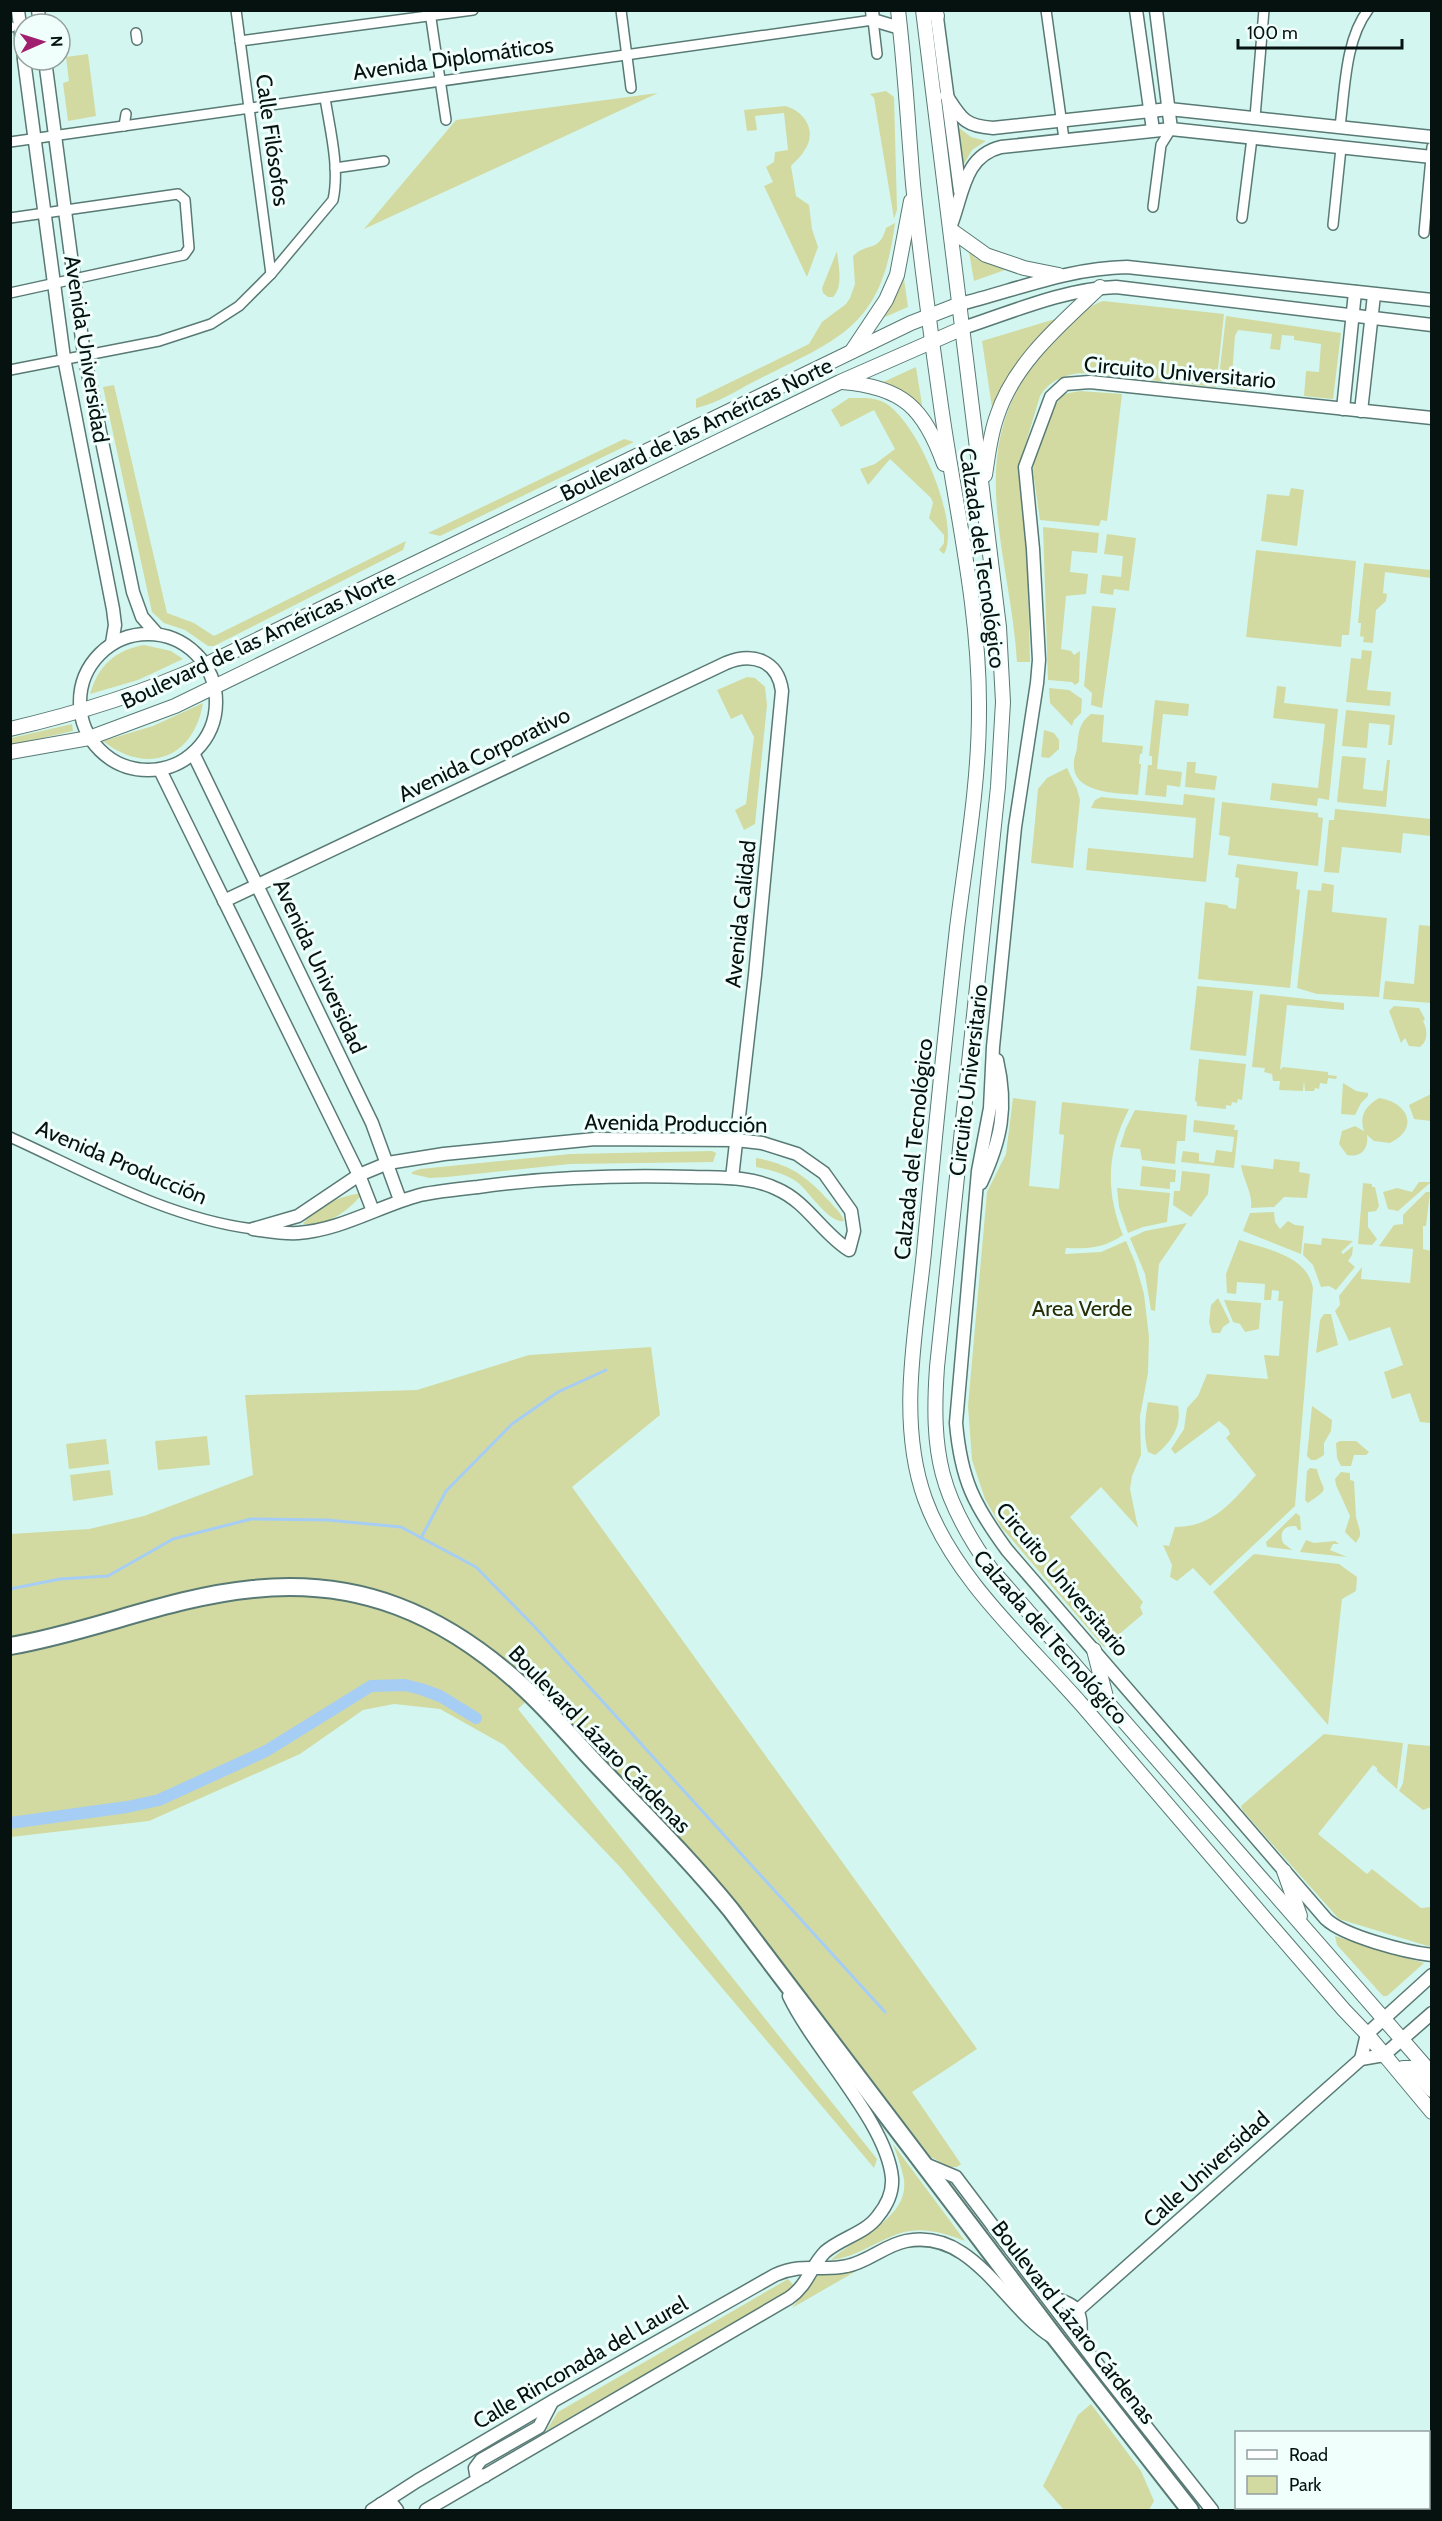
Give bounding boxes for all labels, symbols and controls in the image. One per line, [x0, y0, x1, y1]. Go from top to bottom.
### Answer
north arrow [12, 12, 72, 72]
scale bar [1238, 12, 1402, 50]
text: 100 m [1247, 22, 1298, 44]
street label: Avenida Diplomáticos [351, 31, 555, 86]
text: N [47, 35, 66, 47]
street label: Calle Filósofos [250, 72, 295, 208]
street label: Avenida Universidad [58, 253, 115, 445]
street label: Circuito Universitario [1083, 351, 1277, 394]
street label: Boulevard de las Américas Norte [556, 352, 837, 507]
street label: Calzada del Tecnológico [954, 446, 1011, 670]
street label: Boulevard de las Américas Norte [117, 564, 400, 715]
street label: Avenida Corporativo [394, 701, 575, 808]
street label: Avenida Calidad [719, 839, 762, 989]
street label: Avenida Universidad [267, 875, 372, 1058]
street label: Circuito Universitario [943, 983, 994, 1177]
street label: Calzada del Tecnológico [888, 1037, 939, 1261]
street label: Avenida Producción [584, 1108, 768, 1139]
street label: Avenida Producción [32, 1114, 211, 1211]
park label: Area Verde [1032, 1295, 1132, 1322]
street label: Circuito Universitario [990, 1497, 1135, 1662]
street label: Calzada del Tecnológico [967, 1545, 1134, 1730]
street label: Boulevard Lázaro Cárdenas [503, 1640, 696, 1839]
street label: Calle Universidad [1138, 2106, 1275, 2233]
street label: Boulevard Lázaro Cárdenas [986, 2215, 1161, 2429]
street label: Calle Rinconada del Laurel [468, 2290, 693, 2435]
legend [1235, 2431, 1430, 2509]
text: Road [1289, 2444, 1328, 2466]
text: Park [1289, 2474, 1322, 2496]

